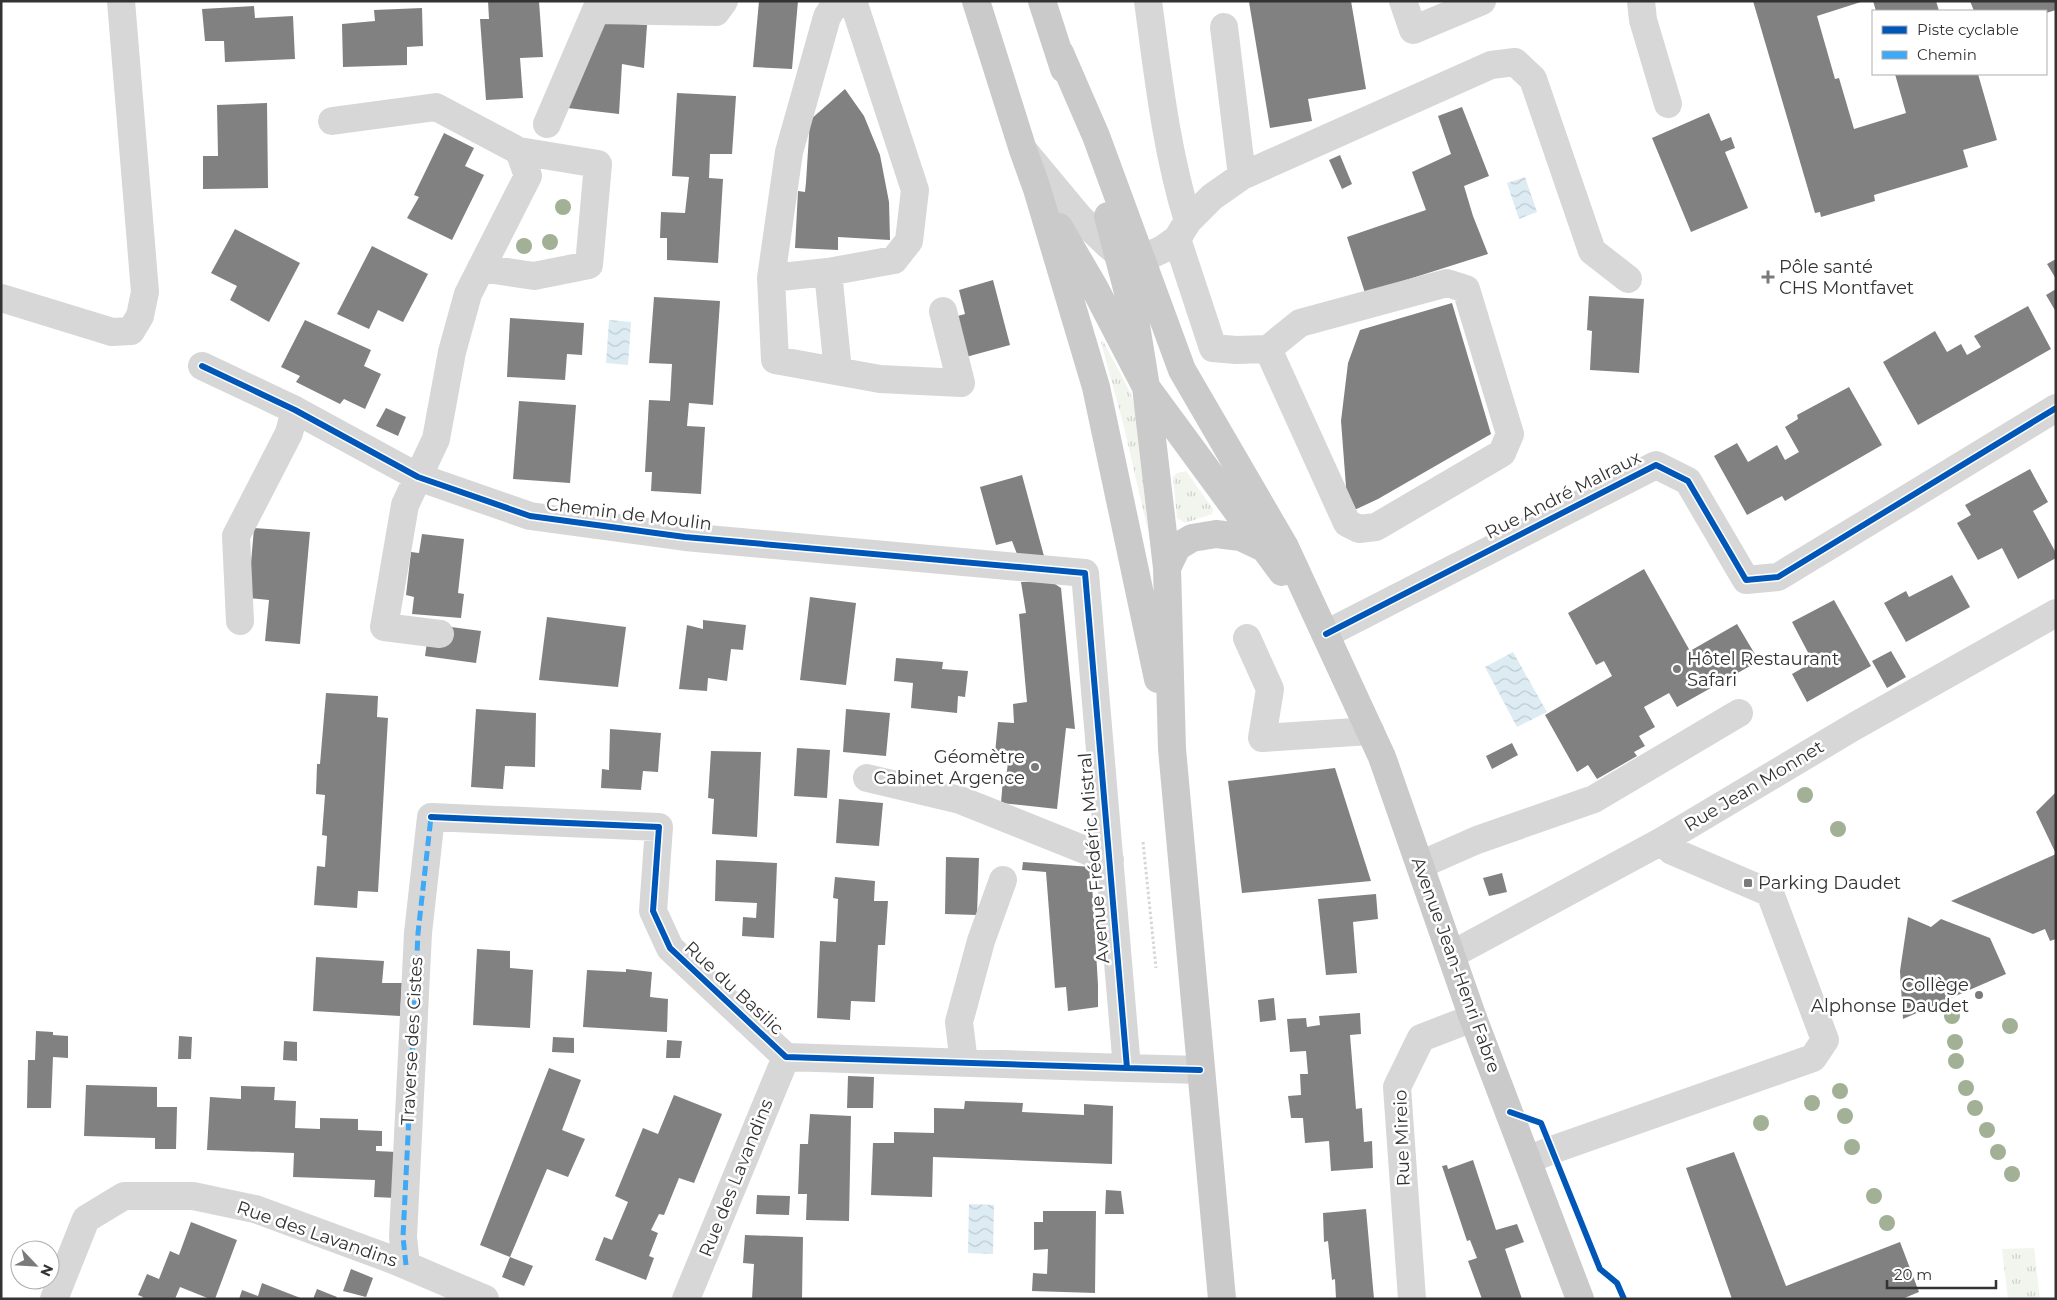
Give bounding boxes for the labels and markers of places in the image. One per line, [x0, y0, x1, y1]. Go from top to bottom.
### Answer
place label: Pôle santé CHS Montfavet [1779, 256, 1914, 299]
marker: Pôle santé CHS Montfavet [1761, 270, 1775, 284]
place label: Hôtel Restaurant Safari [1687, 648, 1839, 691]
marker: Hôtel Restaurant Safari [1671, 663, 1683, 675]
place label: Géomètre Cabinet Argence [874, 746, 1025, 789]
marker: Géomètre Cabinet Argence [1029, 761, 1041, 773]
place label: Parking Daudet [1758, 872, 1901, 894]
marker: Parking Daudet [1742, 877, 1754, 889]
place label: Collège Alphonse Daudet [1811, 974, 1969, 1017]
marker: Collège Alphonse Daudet [1973, 989, 1985, 1001]

